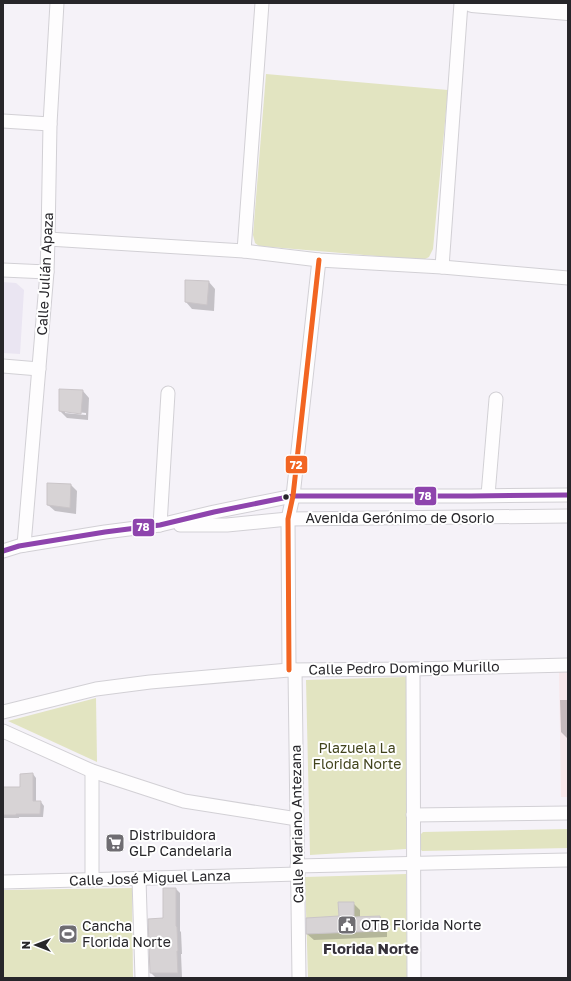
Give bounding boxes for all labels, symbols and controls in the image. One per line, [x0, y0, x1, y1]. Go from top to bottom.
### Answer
street label: Calle Julián Apaza [33, 212, 56, 336]
line badge: 72 [285, 455, 308, 474]
text: 72 [290, 458, 303, 471]
line badge: 78 [414, 486, 437, 506]
text: 78 [418, 489, 432, 502]
unlabelled marker [281, 492, 291, 502]
street label: Avenida Gerónimo de Osorio [306, 509, 495, 526]
line badge: 78 [132, 518, 155, 537]
text: 78 [136, 520, 150, 533]
street label: Calle Pedro Domingo Murillo [308, 657, 500, 678]
park label: Plazuela La Florida Norte [313, 739, 401, 772]
street label: Calle Mariano Antezana [287, 745, 306, 903]
place label: Distribuidora GLP Candelaria [129, 826, 232, 859]
supermarket icon: Distribuidora GLP Candelaria [104, 832, 126, 854]
street label: Calle José Miguel Lanza [69, 866, 231, 889]
public building icon: OTB Florida Norte [336, 914, 358, 936]
place label: OTB Florida Norte [361, 916, 481, 933]
place label: Cancha Florida Norte [82, 917, 171, 950]
sports icon: Cancha Florida Norte [57, 923, 79, 945]
north arrow [16, 925, 56, 965]
district label: Florida Norte [323, 939, 419, 957]
text: N [19, 941, 32, 949]

